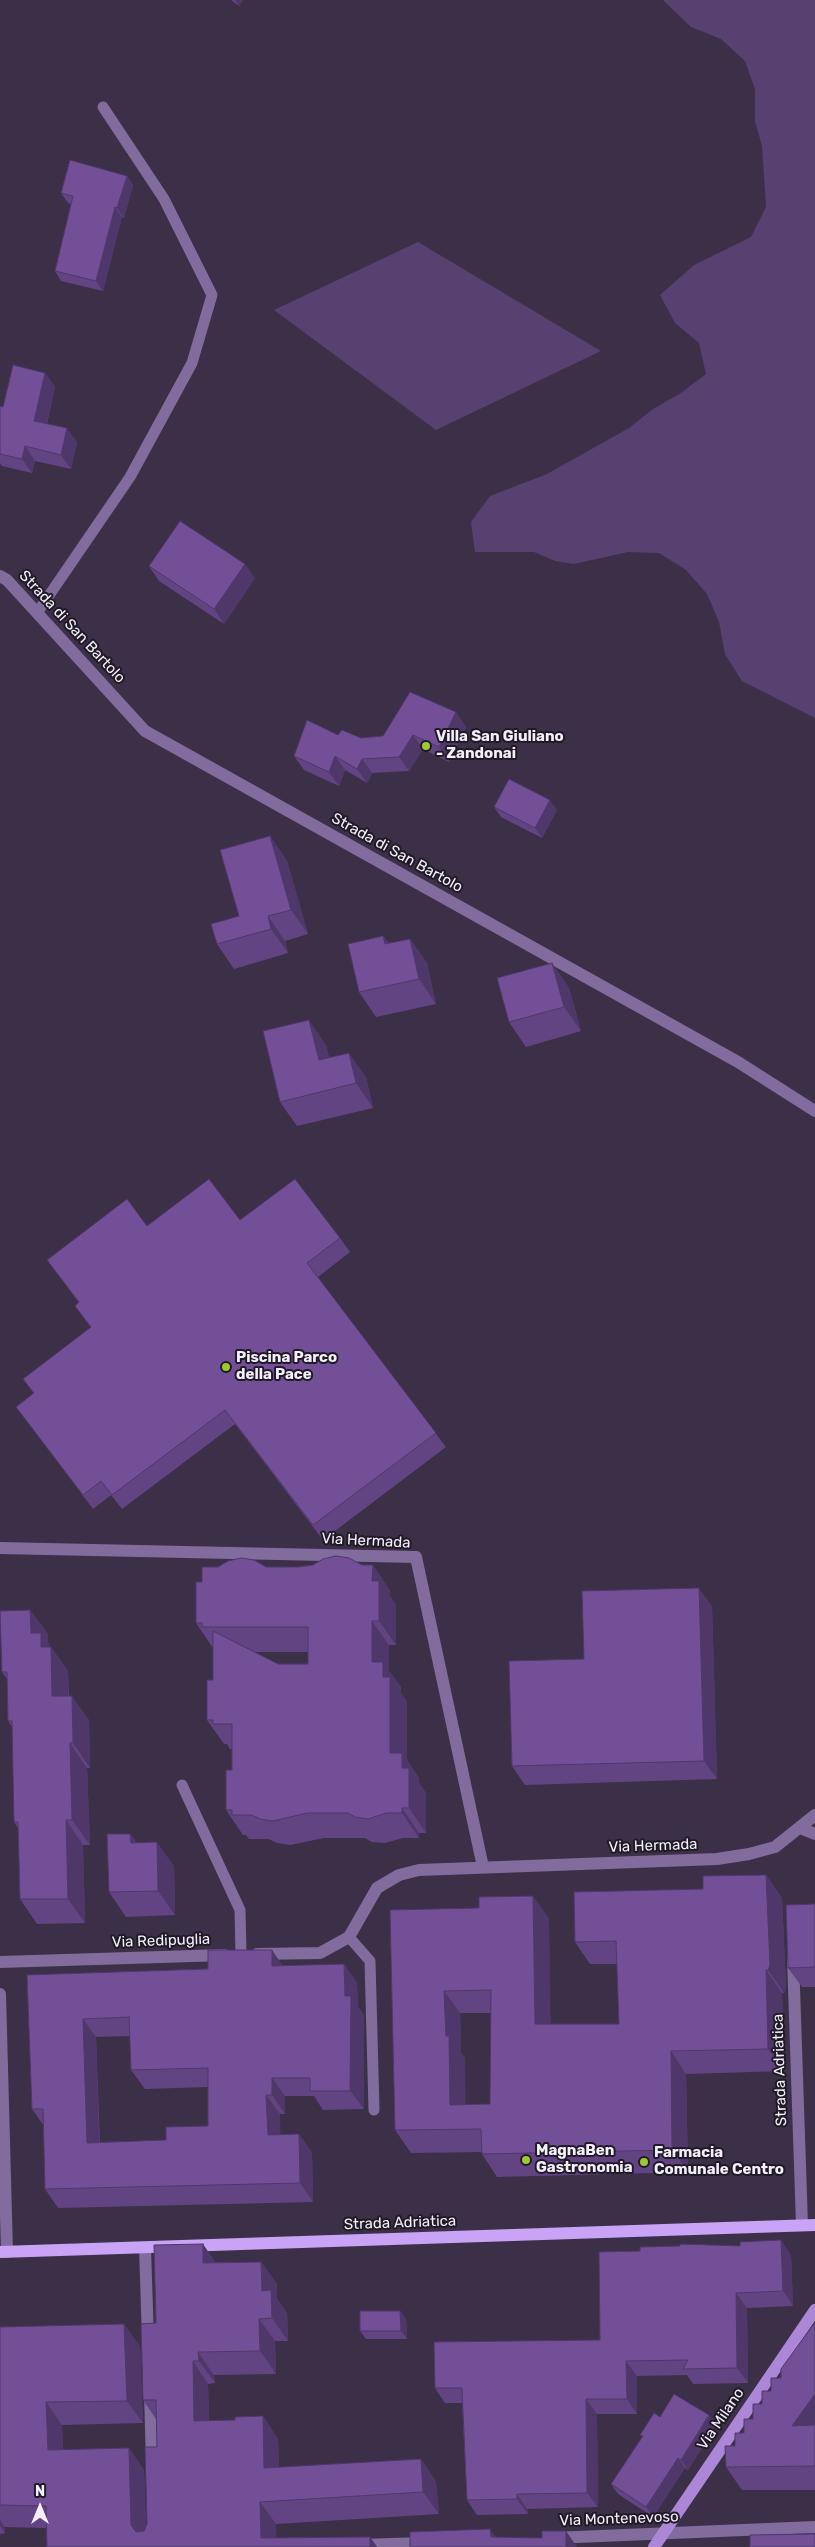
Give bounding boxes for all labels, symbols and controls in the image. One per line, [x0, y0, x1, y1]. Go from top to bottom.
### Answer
street label: Strada di San Bartolo [15, 567, 129, 687]
place label: Villa San Giuliano - Zandonai [436, 728, 564, 763]
marker: Villa San Giuliano - Zandonai [420, 740, 432, 752]
street label: Strada di San Bartolo [328, 809, 466, 897]
place label: Piscina Parco della Pace [236, 1349, 337, 1384]
marker: Piscina Parco della Pace [220, 1361, 232, 1373]
street label: Via Hermada [321, 1530, 411, 1552]
street label: Via Hermada [608, 1835, 698, 1857]
street label: Via Redipuglia [111, 1930, 211, 1952]
street label: Strada Adriatica [769, 2014, 791, 2126]
place label: MagnaBen Gastronomia [536, 2142, 633, 2177]
place label: Farmacia Comunale Centro [654, 2144, 784, 2179]
marker: MagnaBen Gastronomia [520, 2154, 532, 2166]
marker: Farmacia Comunale Centro [638, 2156, 650, 2168]
street label: Strada Adriatica [344, 2212, 456, 2234]
street label: Via Milano [694, 2385, 748, 2453]
north arrow [15, 2482, 65, 2532]
text: N [35, 2483, 45, 2500]
street label: Via Montenevoso [559, 2508, 679, 2530]

